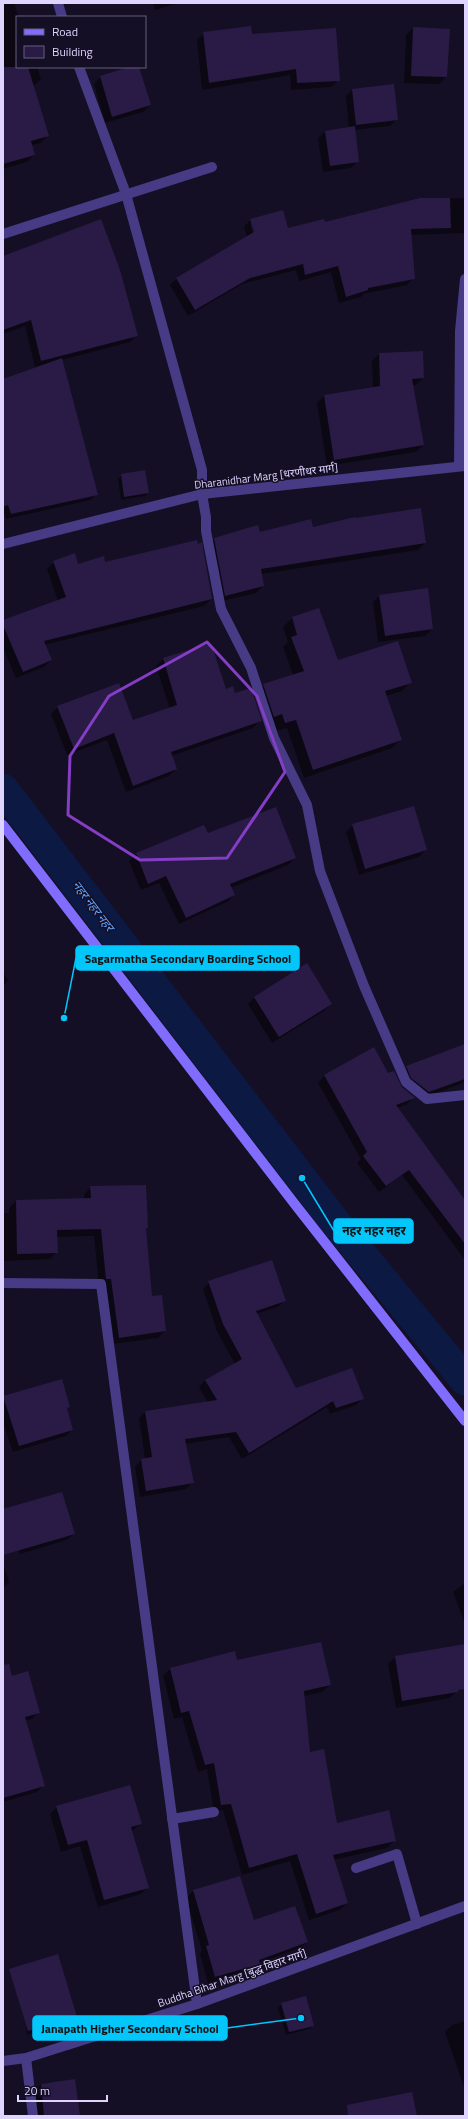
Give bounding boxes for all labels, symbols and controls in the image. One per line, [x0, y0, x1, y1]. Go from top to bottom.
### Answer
legend [16, 16, 146, 68]
text: Road [52, 22, 78, 41]
text: Building [52, 42, 93, 61]
street label: Dharanidhar Marg [धरणीधर मार्ग] [193, 459, 339, 493]
water label: नहर नहर नहर [68, 876, 120, 937]
callout: Sagarmatha Secondary Boarding School [76, 946, 299, 970]
text: Sagarmatha Secondary Boarding School [85, 949, 291, 968]
callout: नहर नहर नहर [334, 1219, 413, 1243]
text: नहर नहर नहर [342, 1221, 407, 1240]
street label: Buddha Bihar Marg [बुद्ध विहार मार्ग] [155, 1945, 309, 2011]
callout: Janapath Higher Secondary School [33, 2016, 227, 2040]
text: Janapath Higher Secondary School [41, 2019, 219, 2038]
scale bar [18, 2077, 107, 2103]
text: 20 m [24, 2081, 50, 2100]

